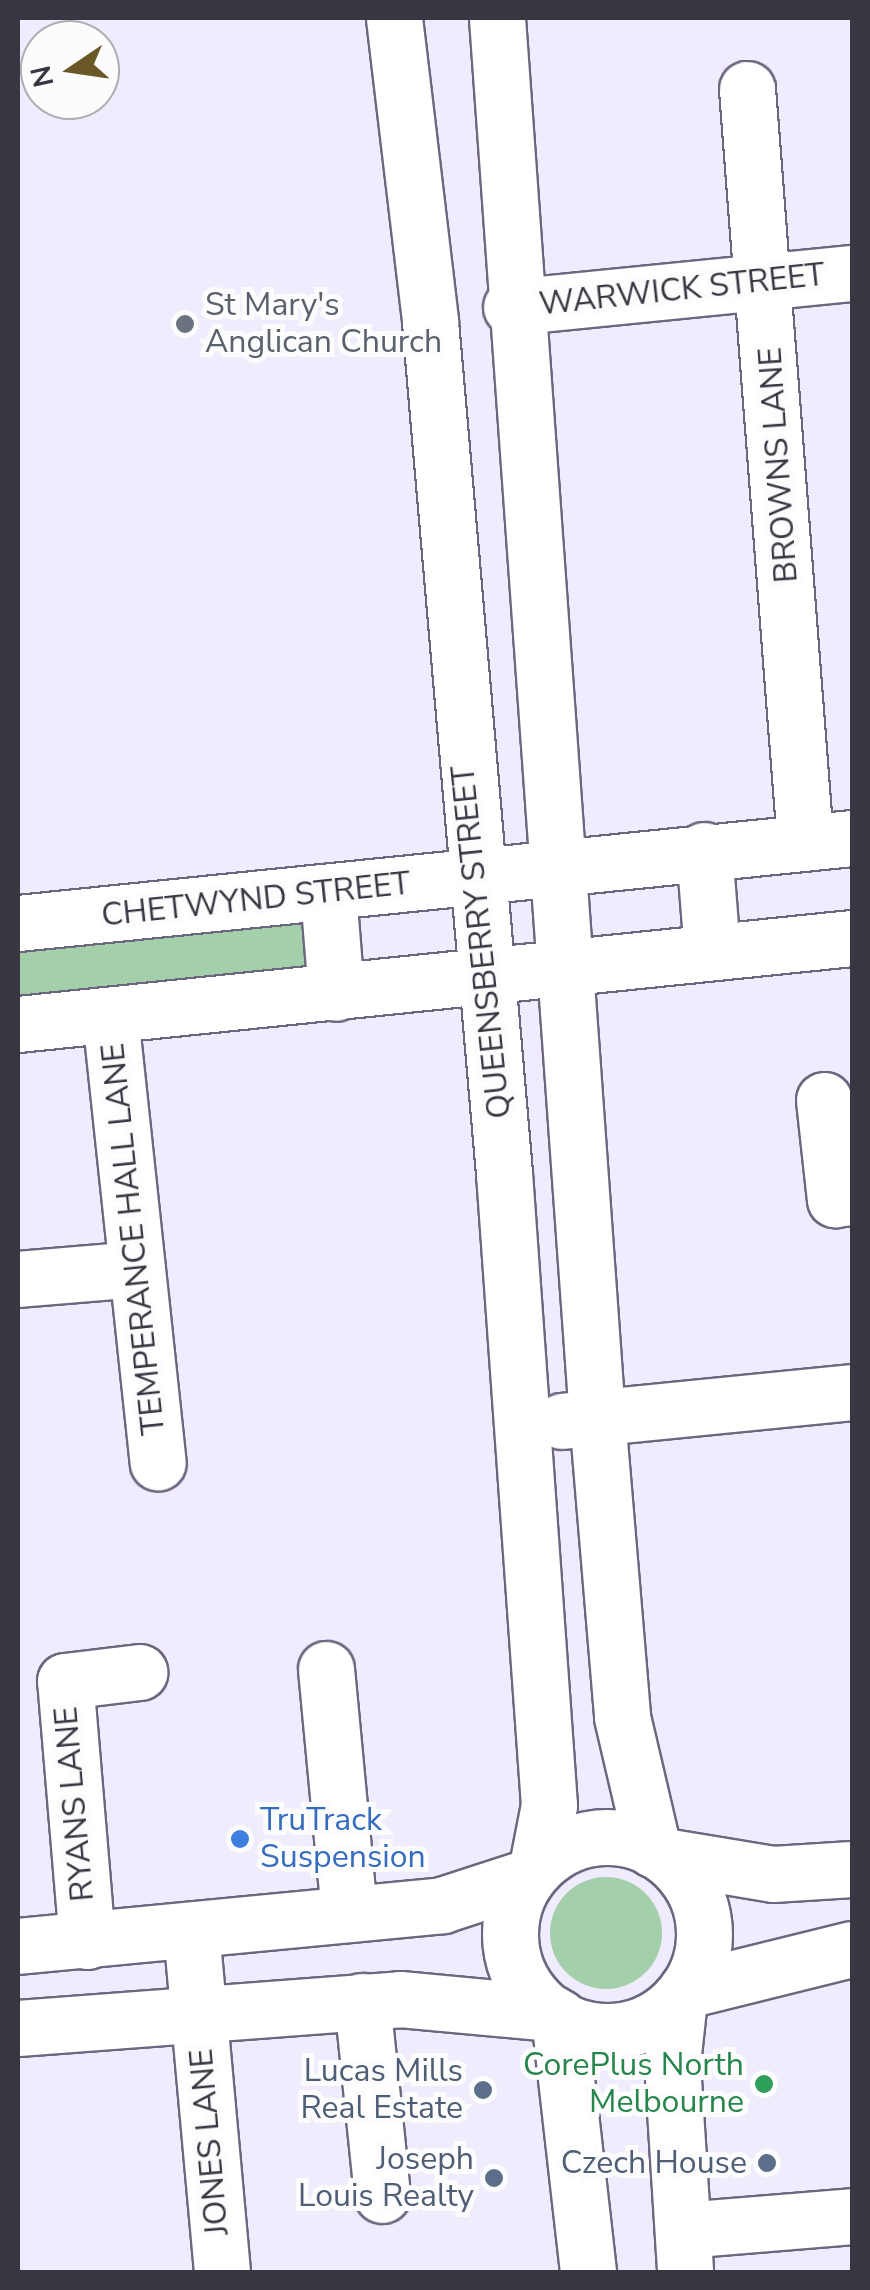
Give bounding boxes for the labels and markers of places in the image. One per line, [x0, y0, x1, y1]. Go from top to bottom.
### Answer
place label: St Mary's Anglican Church [205, 287, 442, 362]
marker: St Mary's Anglican Church [174, 313, 196, 335]
place label: TruTrack Suspension [260, 1802, 426, 1877]
marker: TruTrack Suspension [229, 1828, 251, 1850]
place label: CorePlus North Melbourne [523, 2047, 744, 2122]
place label: Lucas Mills Real Estate [300, 2053, 463, 2128]
marker: CorePlus North Melbourne [753, 2073, 775, 2095]
marker: Lucas Mills Real Estate [472, 2079, 494, 2101]
place label: Joseph Louis Realty [298, 2141, 474, 2216]
place label: Czech House [561, 2144, 747, 2182]
marker: Czech House [756, 2152, 778, 2174]
marker: Joseph Louis Realty [483, 2167, 505, 2189]

